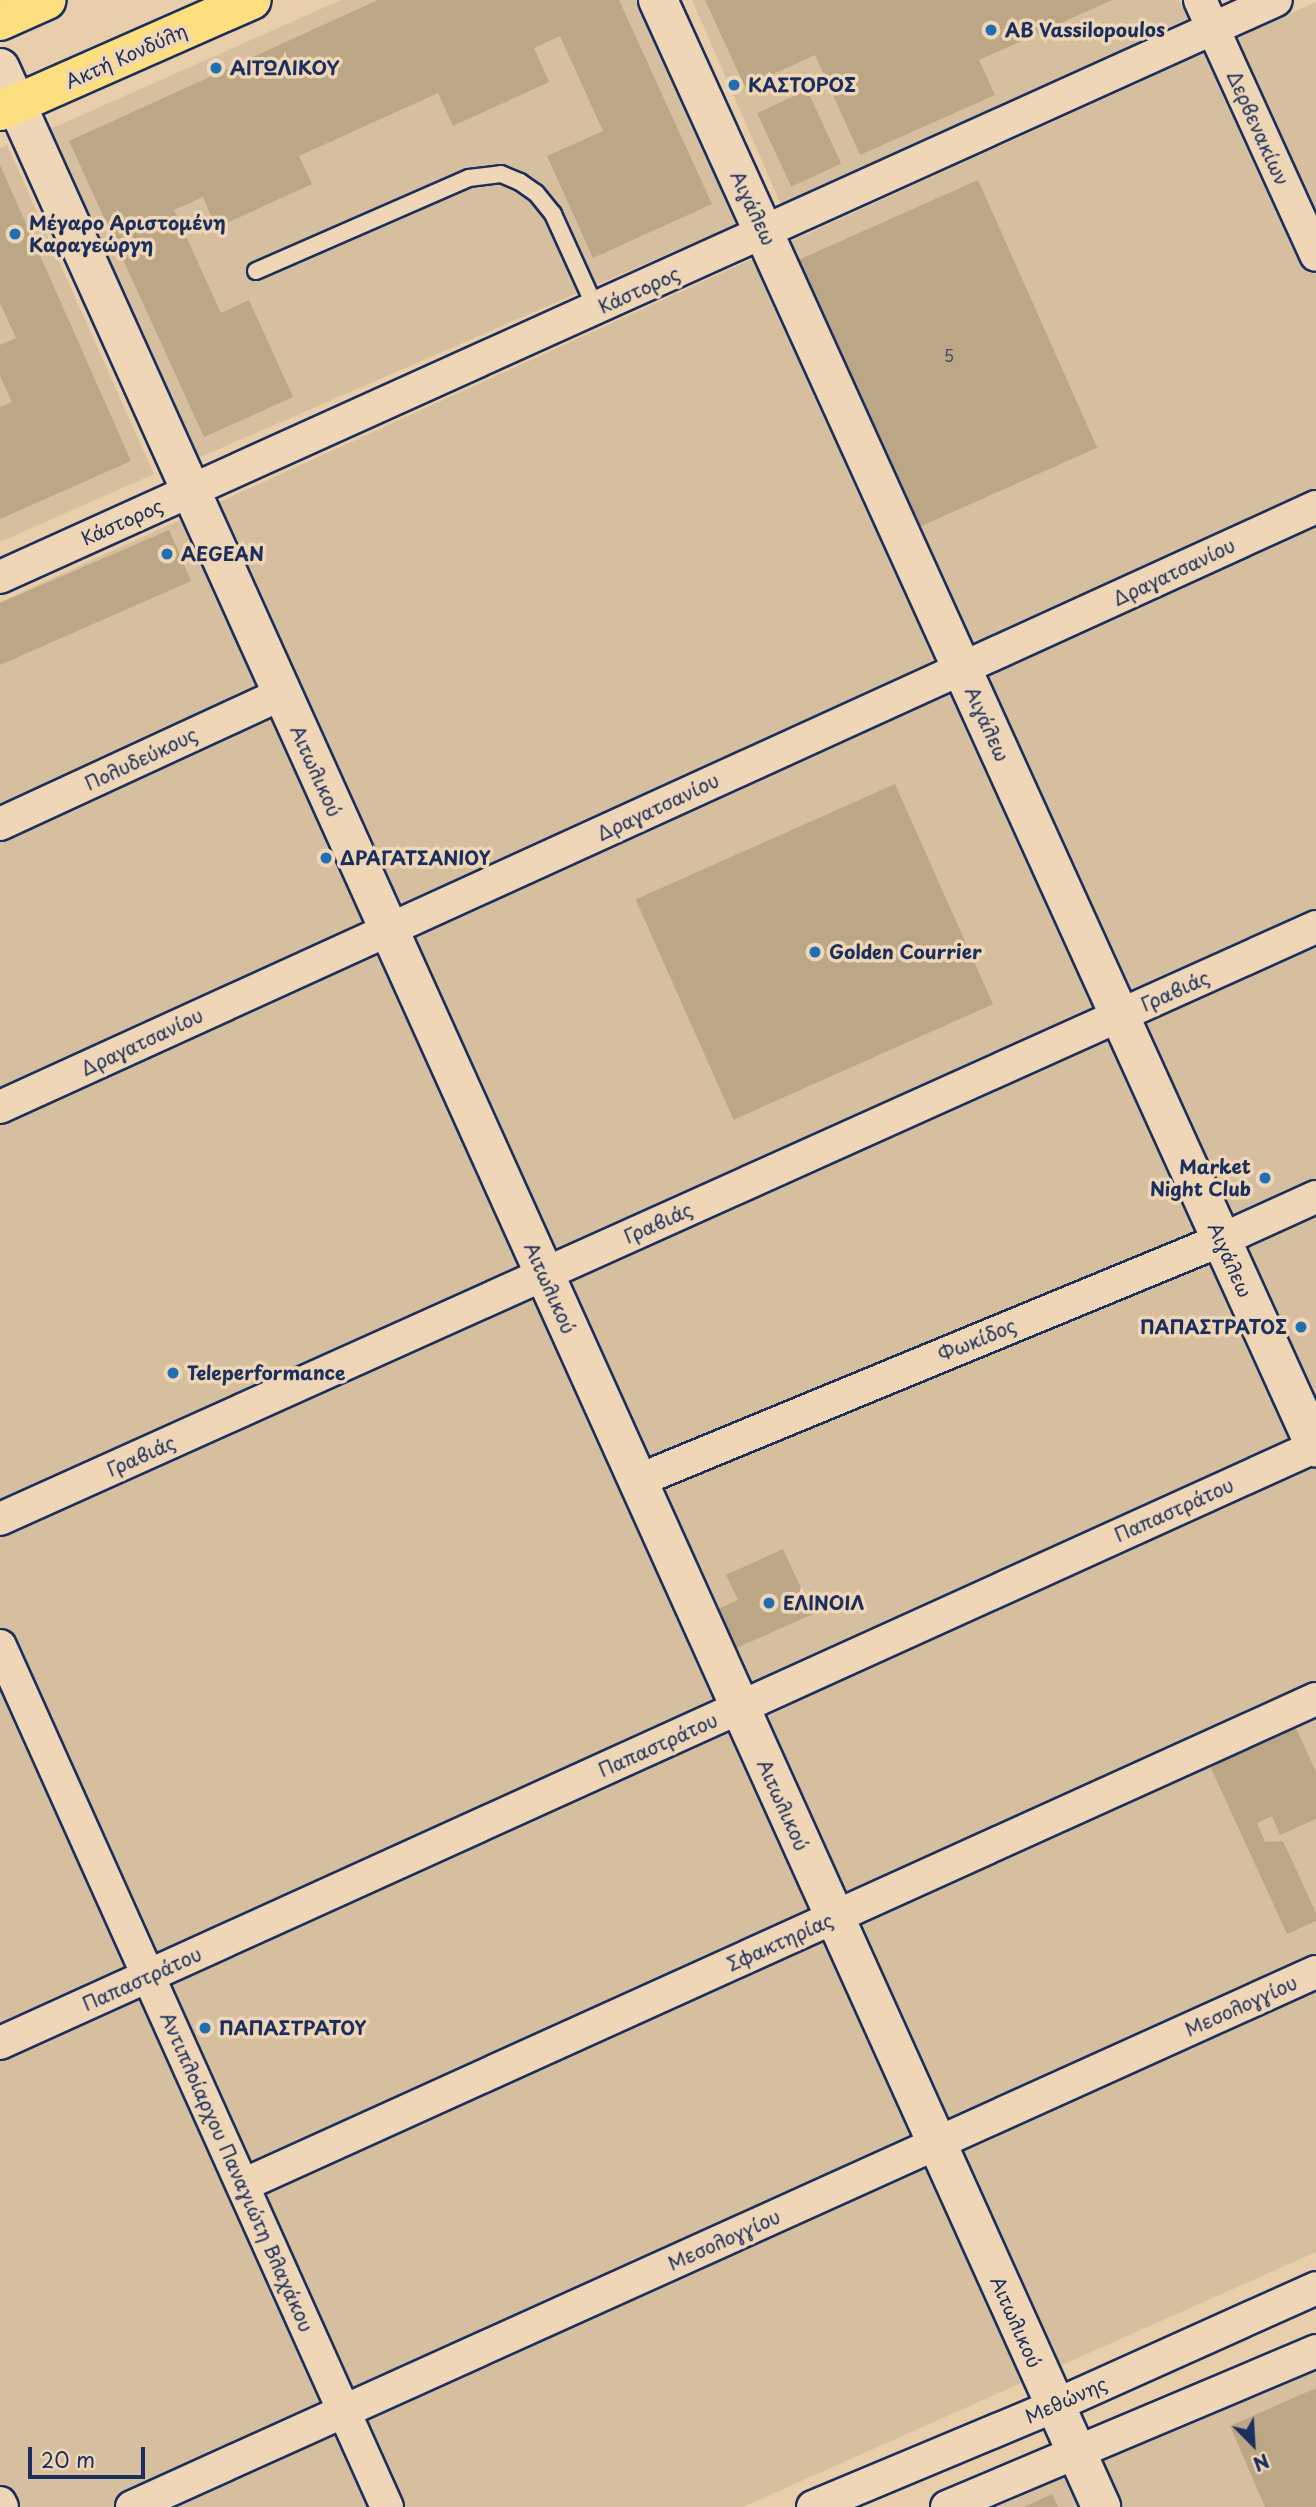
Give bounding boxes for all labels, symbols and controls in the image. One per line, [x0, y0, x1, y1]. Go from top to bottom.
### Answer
street label: Ακτή Κονδύλη [61, 19, 191, 93]
place label: AB Vassilopoulos [1005, 19, 1166, 41]
marker: AB Vassilopoulos [983, 22, 999, 38]
place label: ΑΙΤΩΛΙΚΟΥ [230, 57, 339, 79]
marker: ΑΙΤΩΛΙΚΟΥ [208, 60, 224, 76]
street label: Δερβενακίων [1223, 67, 1293, 189]
place label: ΚΑΣΤΟΡΟΣ [748, 74, 856, 96]
marker: ΚΑΣΤΟΡΟΣ [726, 77, 742, 93]
street label: Αιγάλεω [726, 167, 780, 249]
place label: Μέγαρο Αριστομένη Καραγεώργη [29, 212, 226, 256]
marker: Μέγαρο Αριστομένη Καραγεώργη [7, 226, 23, 242]
street label: Κάστορος [595, 262, 683, 318]
house number: 5 [944, 345, 954, 365]
street label: Κάστορος [78, 494, 166, 550]
street label: Δραγατσανίου [1109, 534, 1239, 610]
place label: AEGEAN [181, 543, 264, 565]
marker: AEGEAN [159, 546, 175, 562]
street label: Αιγάλεω [960, 683, 1014, 765]
street label: Αιτωλικού [286, 722, 346, 820]
street label: Πολυδεύκους [81, 723, 201, 795]
street label: Δραγατσανίου [593, 769, 723, 845]
place label: ΔΡΑΓΑΤΣΑΝΙΟΥ [340, 847, 490, 869]
marker: ΔΡΑΓΑΤΣΑΝΙΟΥ [318, 850, 334, 866]
place label: Golden Courrier [829, 941, 983, 963]
marker: Golden Courrier [807, 944, 823, 960]
street label: Γραβιάς [1137, 966, 1213, 1016]
street label: Δραγατσανίου [77, 1004, 207, 1080]
place label: Market Night Club [1149, 1156, 1251, 1200]
marker: Market Night Club [1257, 1170, 1273, 1186]
street label: Γραβιάς [620, 1198, 696, 1248]
street label: Αιγάλεω [1203, 1219, 1257, 1301]
street label: Αιτωλικού [520, 1239, 580, 1337]
street label: Φωκίδος [935, 1314, 1019, 1366]
place label: ΠΑΠΑΣΤΡΑΤΟΣ [1140, 1316, 1287, 1338]
marker: ΠΑΠΑΣΤΡΑΤΟΣ [1293, 1319, 1309, 1335]
place label: Teleperformance [187, 1362, 345, 1384]
marker: Teleperformance [165, 1365, 181, 1381]
street label: Γραβιάς [103, 1431, 179, 1481]
street label: Παπαστράτου [1111, 1474, 1237, 1546]
place label: ΕΛΙΝΟΙΛ [783, 1592, 864, 1614]
marker: ΕΛΙΝΟΙΛ [761, 1595, 777, 1611]
street label: Παπαστράτου [595, 1709, 721, 1781]
street label: Αιτωλικού [753, 1756, 813, 1854]
street label: Σφακτηρίας [723, 1908, 837, 1976]
street label: Παπαστράτου [79, 1943, 205, 2015]
street label: Μεσολογγίου [1181, 1971, 1301, 2041]
street label: Αντιπλοίαρχου Παναγιώτη Βλαχάκου [156, 2008, 318, 2336]
place label: ΠΑΠΑΣΤΡΑΤΟΥ [219, 2017, 366, 2039]
marker: ΠΑΠΑΣΤΡΑΤΟΥ [197, 2020, 213, 2036]
street label: Μεσολογγίου [664, 2205, 784, 2275]
street label: Αιτωλικού [986, 2273, 1046, 2371]
street label: Μεθώνης [1021, 2372, 1111, 2428]
north arrow [1218, 2409, 1288, 2479]
scale bar [32, 2434, 149, 2478]
text: 20 m [41, 2443, 95, 2475]
text: N [1249, 2447, 1274, 2479]

